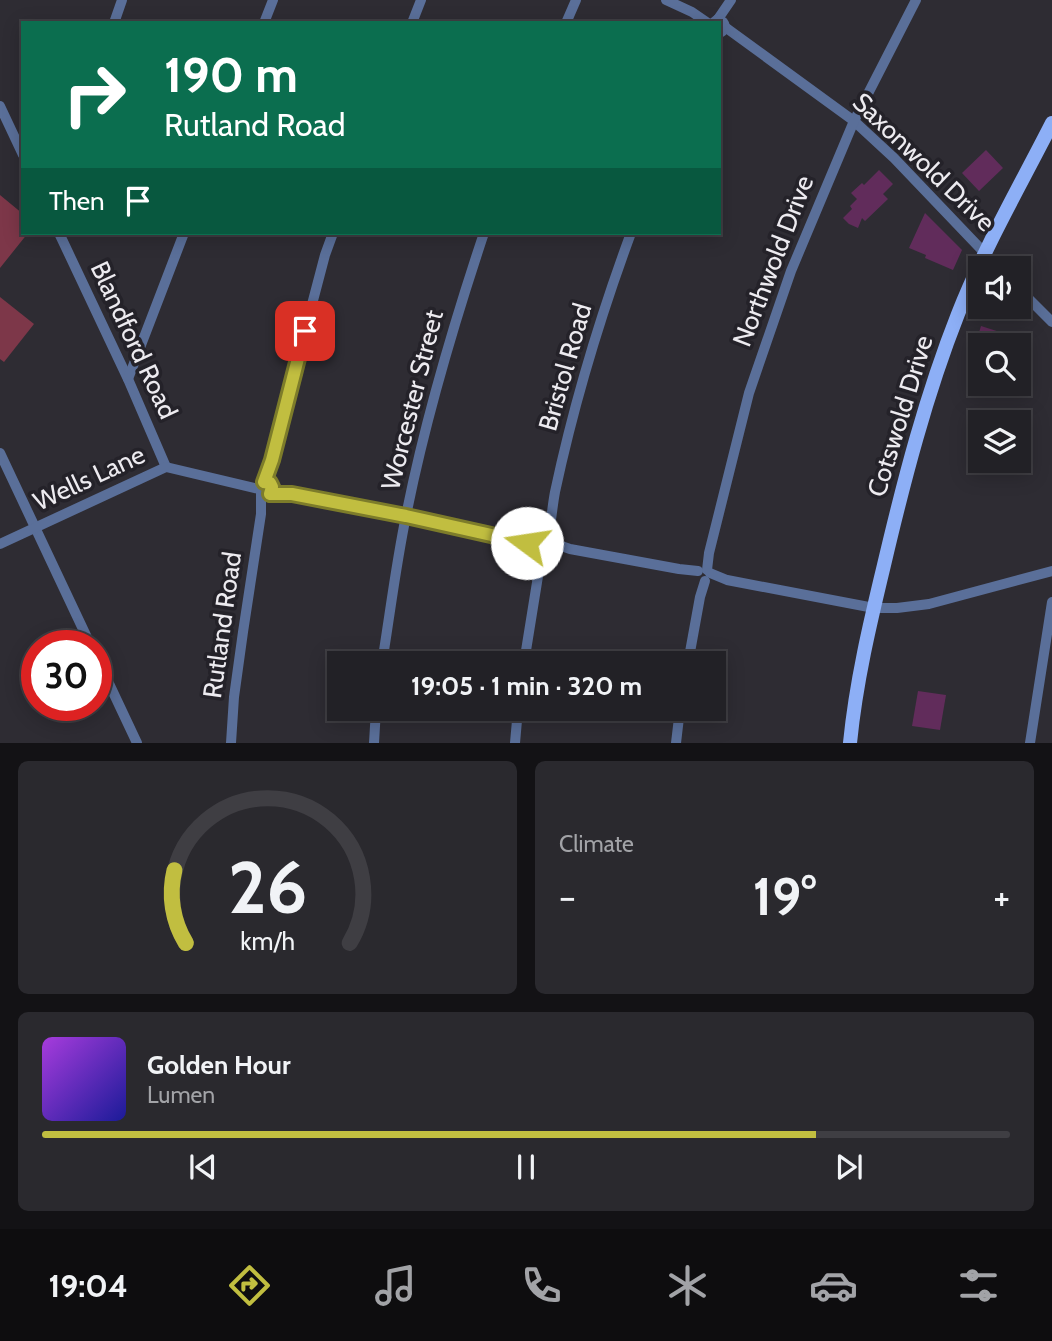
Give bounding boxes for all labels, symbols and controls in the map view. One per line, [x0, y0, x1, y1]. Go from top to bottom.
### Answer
text: 190 m [164, 45, 298, 104]
icon: right [49, 49, 140, 140]
street label: Saxonwold Drive [846, 86, 1002, 238]
text: Rutland Road [164, 105, 346, 144]
street label: Northwold Drive [726, 171, 820, 351]
icon: arrive [119, 182, 157, 220]
text: Then [49, 185, 105, 217]
street label: Blandford Road [84, 256, 184, 424]
map controls [968, 256, 1031, 473]
button: sound [968, 256, 1031, 319]
street label: Bristol Road [532, 300, 598, 434]
pin [275, 301, 335, 361]
street label: Worcester Street [374, 306, 450, 493]
icon: arrive [286, 312, 324, 350]
street label: Cotswold Drive [860, 332, 940, 500]
button: search [968, 333, 1031, 396]
button: layers [968, 410, 1031, 473]
street label: Wells Lane [28, 438, 150, 518]
position arrow [490, 506, 564, 580]
street label: Rutland Road [196, 550, 248, 700]
speed limit sign: 30 [21, 630, 112, 721]
text: 19:05 · 1 min · 320 m [411, 670, 642, 702]
text: Climate [559, 830, 634, 858]
text: 26 [228, 844, 307, 932]
text: 19° [753, 865, 816, 928]
text: − [559, 873, 576, 920]
text: + [993, 873, 1010, 920]
text: km/h [240, 926, 295, 956]
text: Golden Hour [147, 1049, 290, 1081]
text: Lumen [147, 1081, 215, 1109]
icon: previous [184, 1148, 222, 1186]
icon: pause [507, 1148, 545, 1186]
icon: next [830, 1148, 868, 1186]
icon: directions [225, 1261, 274, 1310]
icon: music [371, 1261, 420, 1310]
icon: phone [517, 1261, 566, 1310]
icon: climate [663, 1261, 712, 1310]
icon: car [809, 1261, 858, 1310]
icon: filters [954, 1261, 1003, 1310]
text: 19:04 [48, 1266, 128, 1305]

